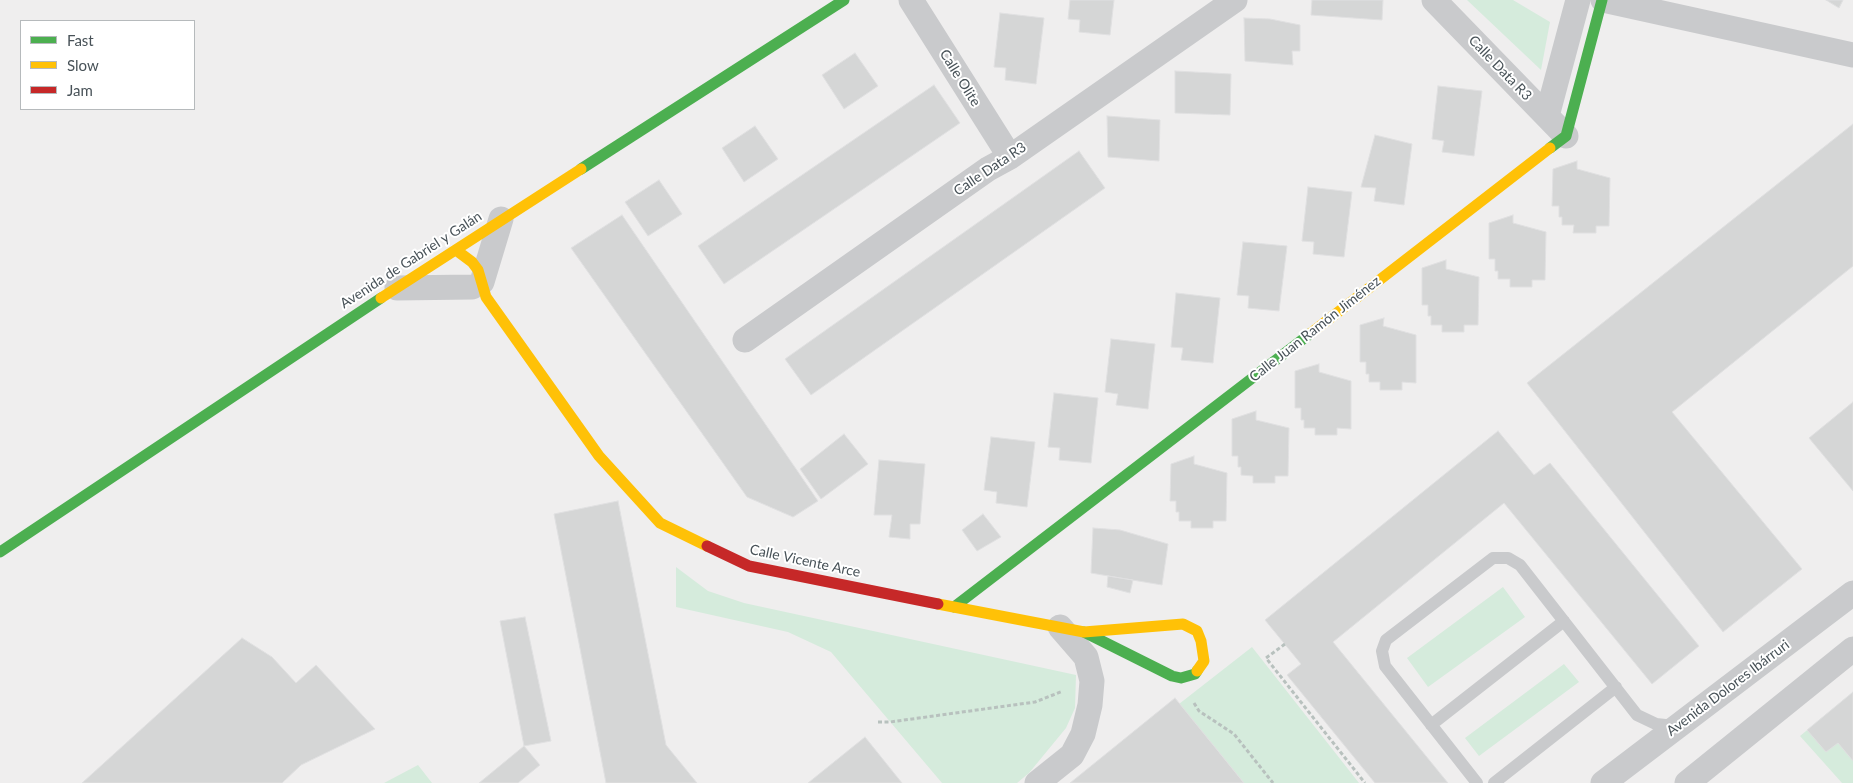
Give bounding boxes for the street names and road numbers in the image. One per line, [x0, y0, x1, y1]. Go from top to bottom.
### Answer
street label: Calle Data R3 [1465, 32, 1535, 104]
street label: Calle Olite [936, 46, 984, 110]
street label: Calle Data R3 [951, 139, 1029, 199]
street label: Avenida de Gabriel y Galán [337, 208, 485, 312]
street label: Calle Juan Ramón Jiménez [1246, 273, 1384, 385]
street label: Calle Vicente Arce [748, 541, 862, 581]
street label: Avenida Dolores Ibárruri [1663, 636, 1793, 740]

